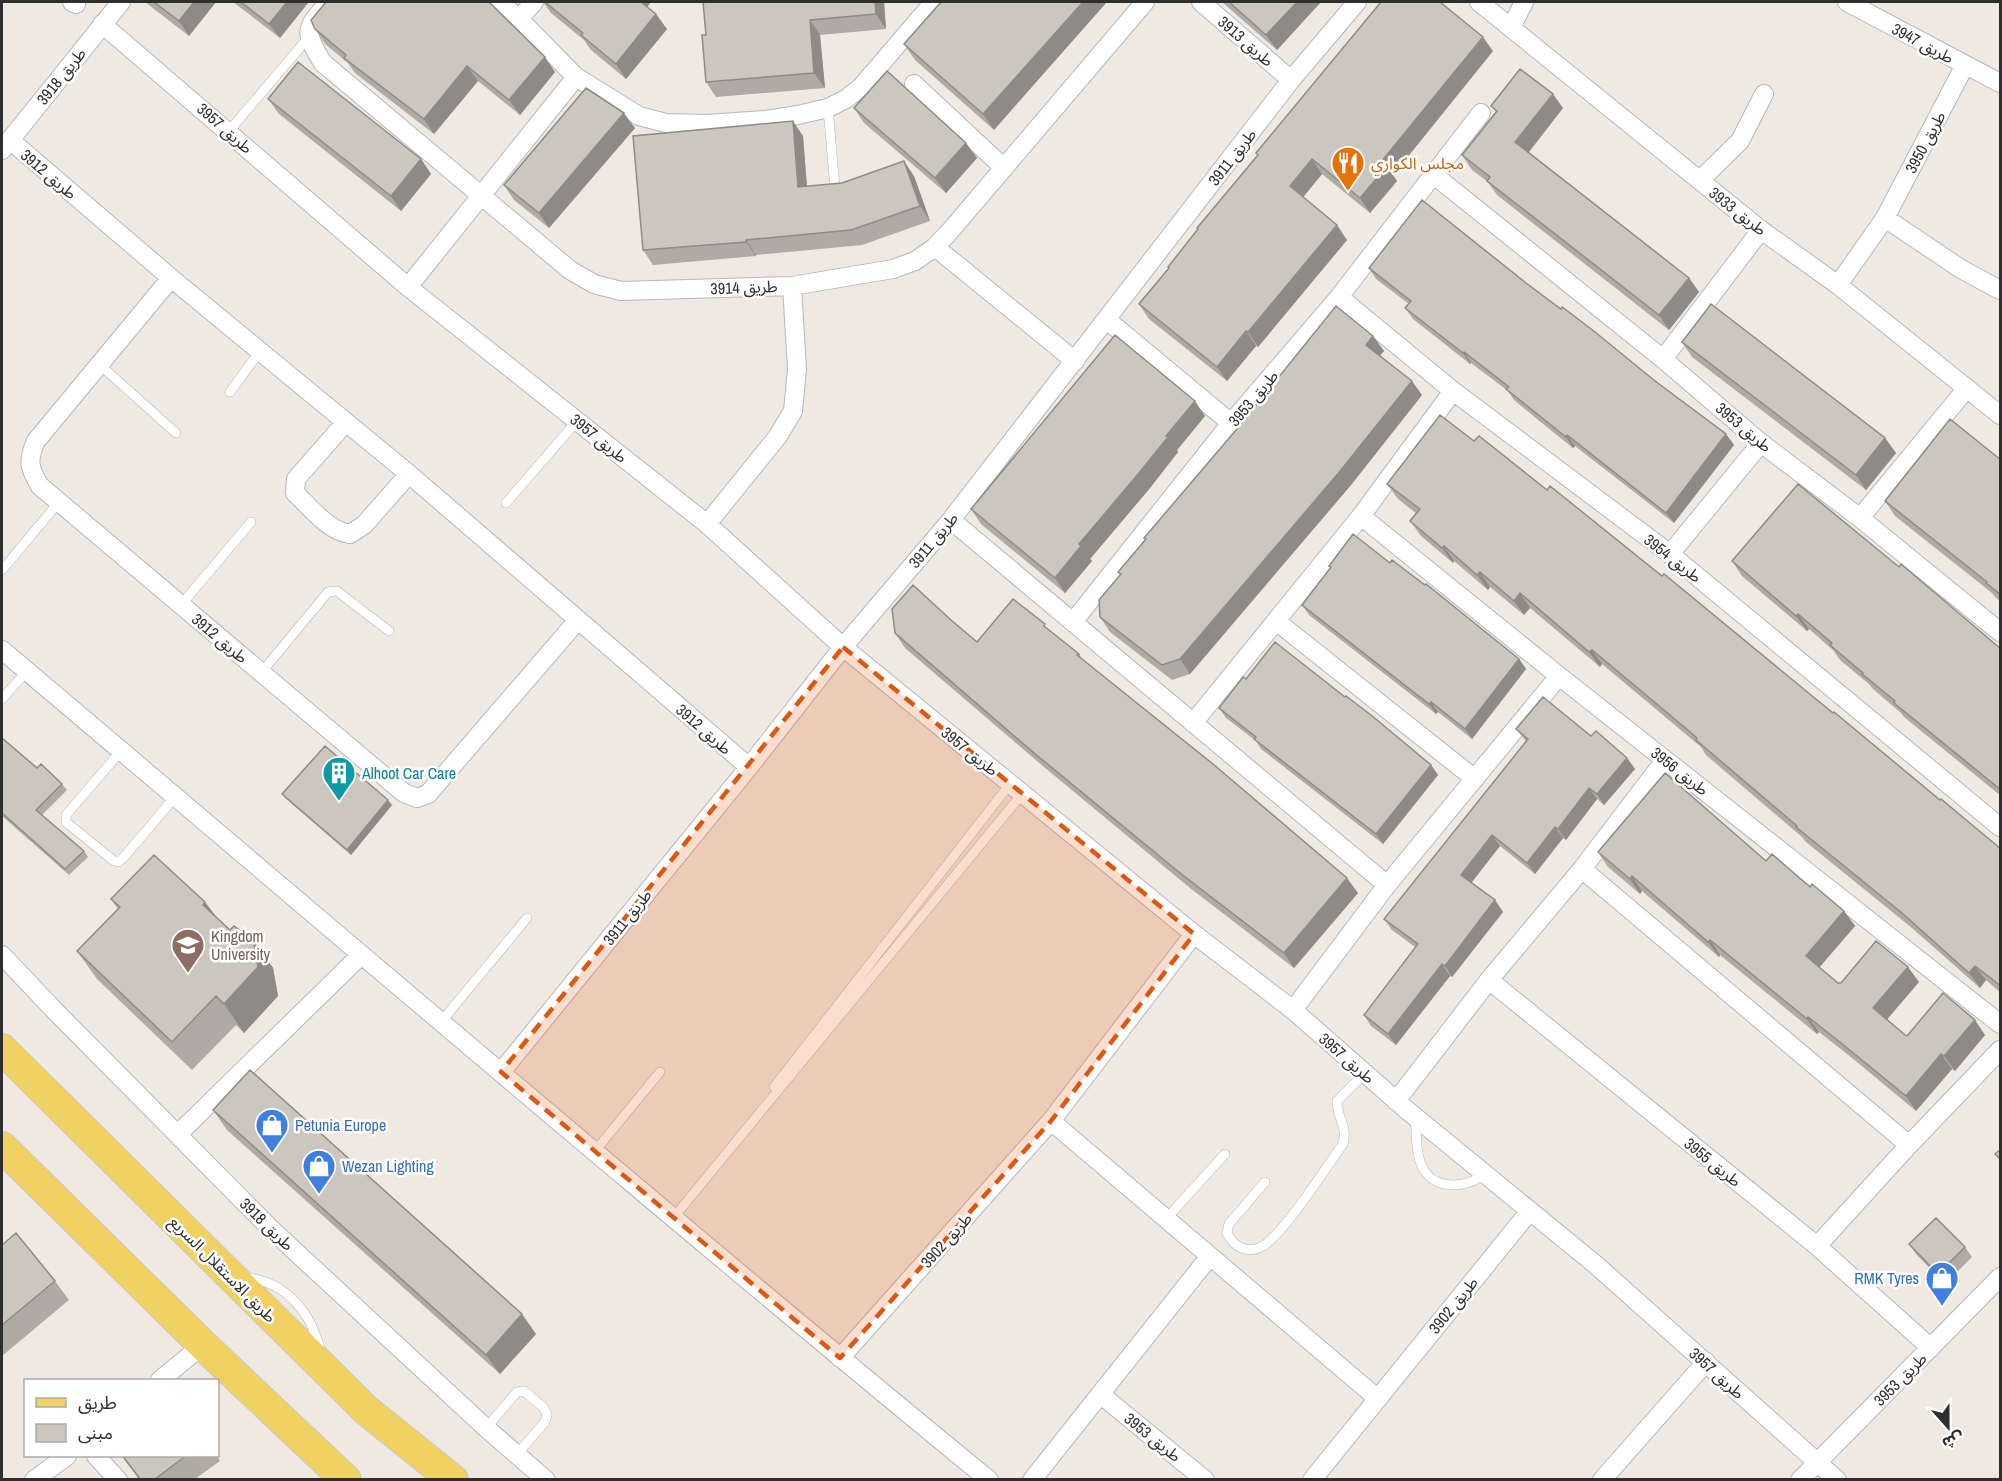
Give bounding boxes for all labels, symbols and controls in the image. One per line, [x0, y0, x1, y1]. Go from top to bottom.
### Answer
street label: طريق 3913 [1213, 11, 1279, 71]
street label: طريق 3947 [1888, 18, 1958, 69]
street label: طريق 3918 [31, 43, 91, 109]
street label: طريق 3957 [192, 98, 258, 158]
street label: طريق 3950 [1900, 107, 1951, 177]
street label: طريق 3911 [1203, 124, 1261, 190]
street label: طريق 3912 [16, 144, 82, 204]
restaurant icon: مجلس الكواري [1330, 145, 1366, 192]
place label: مجلس الكواري [1371, 152, 1464, 176]
street label: طريق 3933 [1705, 182, 1771, 240]
street label: طريق 3914 [710, 275, 778, 299]
street label: طريق 3953 [1223, 365, 1283, 431]
street label: طريق 3953 [1711, 397, 1777, 457]
street label: طريق 3957 [566, 408, 632, 468]
street label: طريق 3911 [903, 507, 963, 572]
street label: طريق 3954 [1640, 529, 1706, 587]
street label: طريق 3912 [187, 608, 253, 668]
street label: طريق 3912 [671, 699, 737, 759]
street label: طريق 3957 [937, 721, 1003, 781]
street label: طريق 3956 [1647, 742, 1713, 800]
building icon: Alhoot Car Care [321, 755, 357, 802]
place label: Alhoot Car Care [361, 762, 456, 784]
street label: طريق 3911 [598, 884, 657, 950]
place label: Kingdom University [211, 925, 270, 965]
school or university icon: Kingdom University [170, 927, 206, 974]
street label: طريق 3957 [1314, 1028, 1380, 1088]
shop icon: Petunia Europe [254, 1107, 290, 1154]
place label: Petunia Europe [295, 1114, 386, 1136]
street label: طريق 3955 [1680, 1132, 1746, 1192]
shop icon: Wezan Lighting [301, 1148, 337, 1195]
place label: Wezan Lighting [342, 1155, 434, 1177]
street label: طريق 3918 [235, 1193, 299, 1255]
street label: طريق 3902 [915, 1208, 977, 1272]
street label: طريق الاستقلال السريع [163, 1211, 281, 1329]
shop icon: RMK Tyres [1924, 1260, 1960, 1307]
place label: RMK Tyres [1854, 1267, 1919, 1289]
street label: طريق 3902 [1423, 1272, 1483, 1338]
street label: طريق 3957 [1685, 1342, 1749, 1404]
street label: طريق 3953 [1868, 1347, 1932, 1411]
legend [24, 1379, 219, 1457]
text: طريق [78, 1390, 117, 1415]
north arrow [1918, 1397, 1978, 1457]
street label: طريق 3953 [1120, 1407, 1186, 1467]
text: مبنى [78, 1420, 113, 1445]
text: ش [1939, 1427, 1968, 1455]

